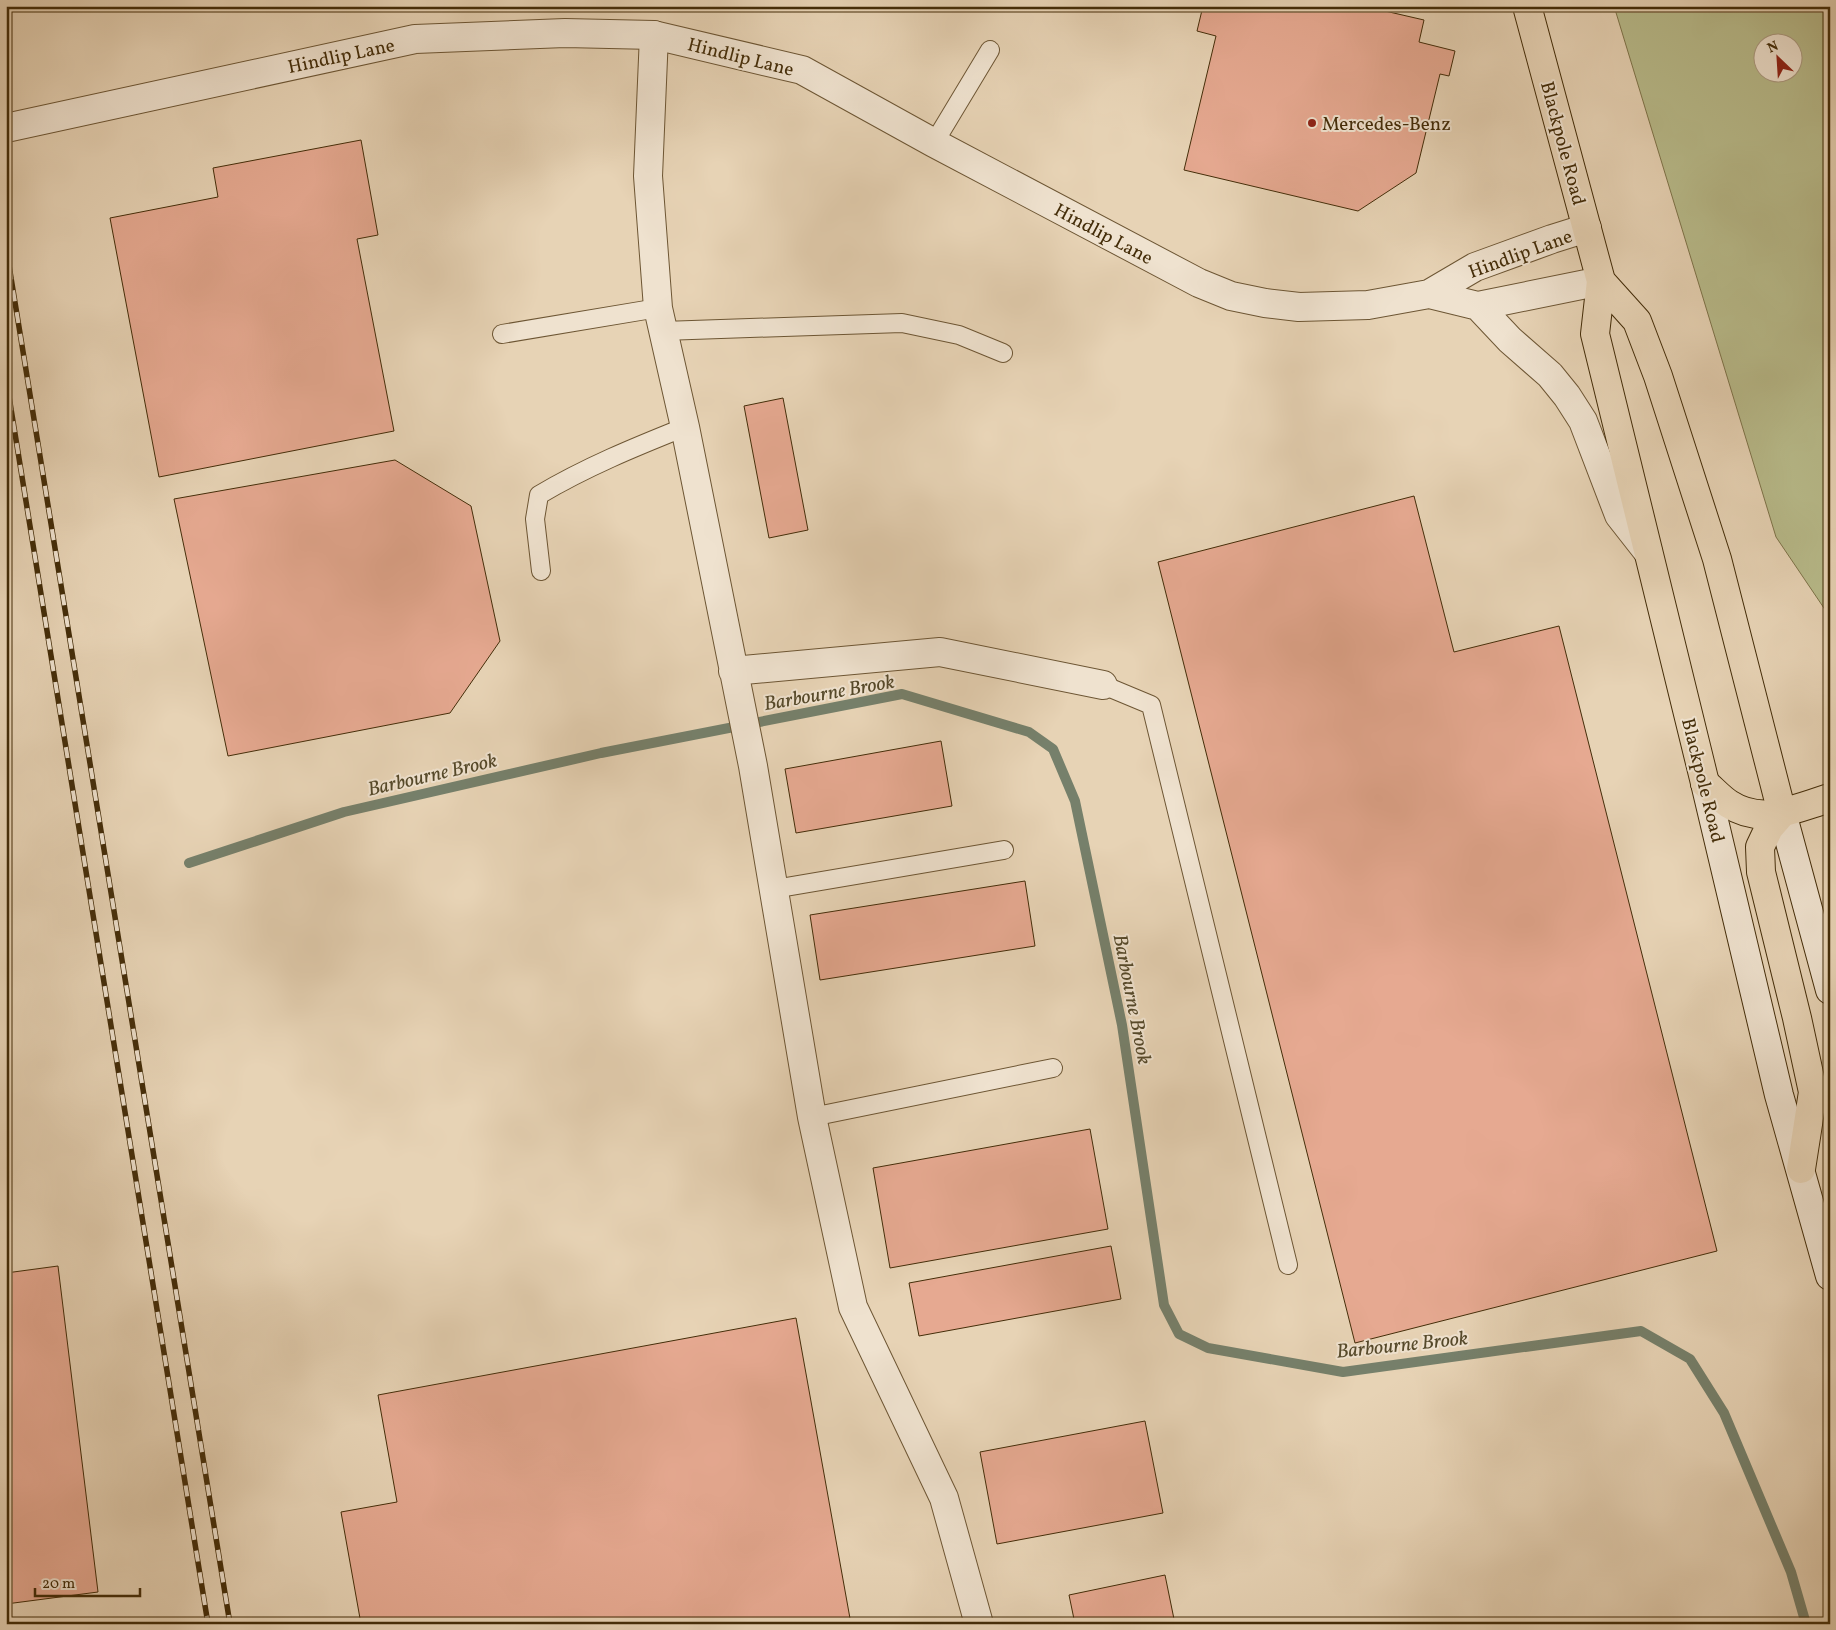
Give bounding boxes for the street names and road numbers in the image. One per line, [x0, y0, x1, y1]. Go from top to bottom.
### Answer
street label: Hindlip Lane [685, 32, 796, 84]
street label: Hindlip Lane [286, 33, 397, 81]
street label: Blackpole Road [1533, 79, 1591, 208]
street label: Hindlip Lane [1049, 198, 1157, 272]
street label: Hindlip Lane [1465, 224, 1576, 286]
street label: Blackpole Road [1674, 715, 1730, 846]

